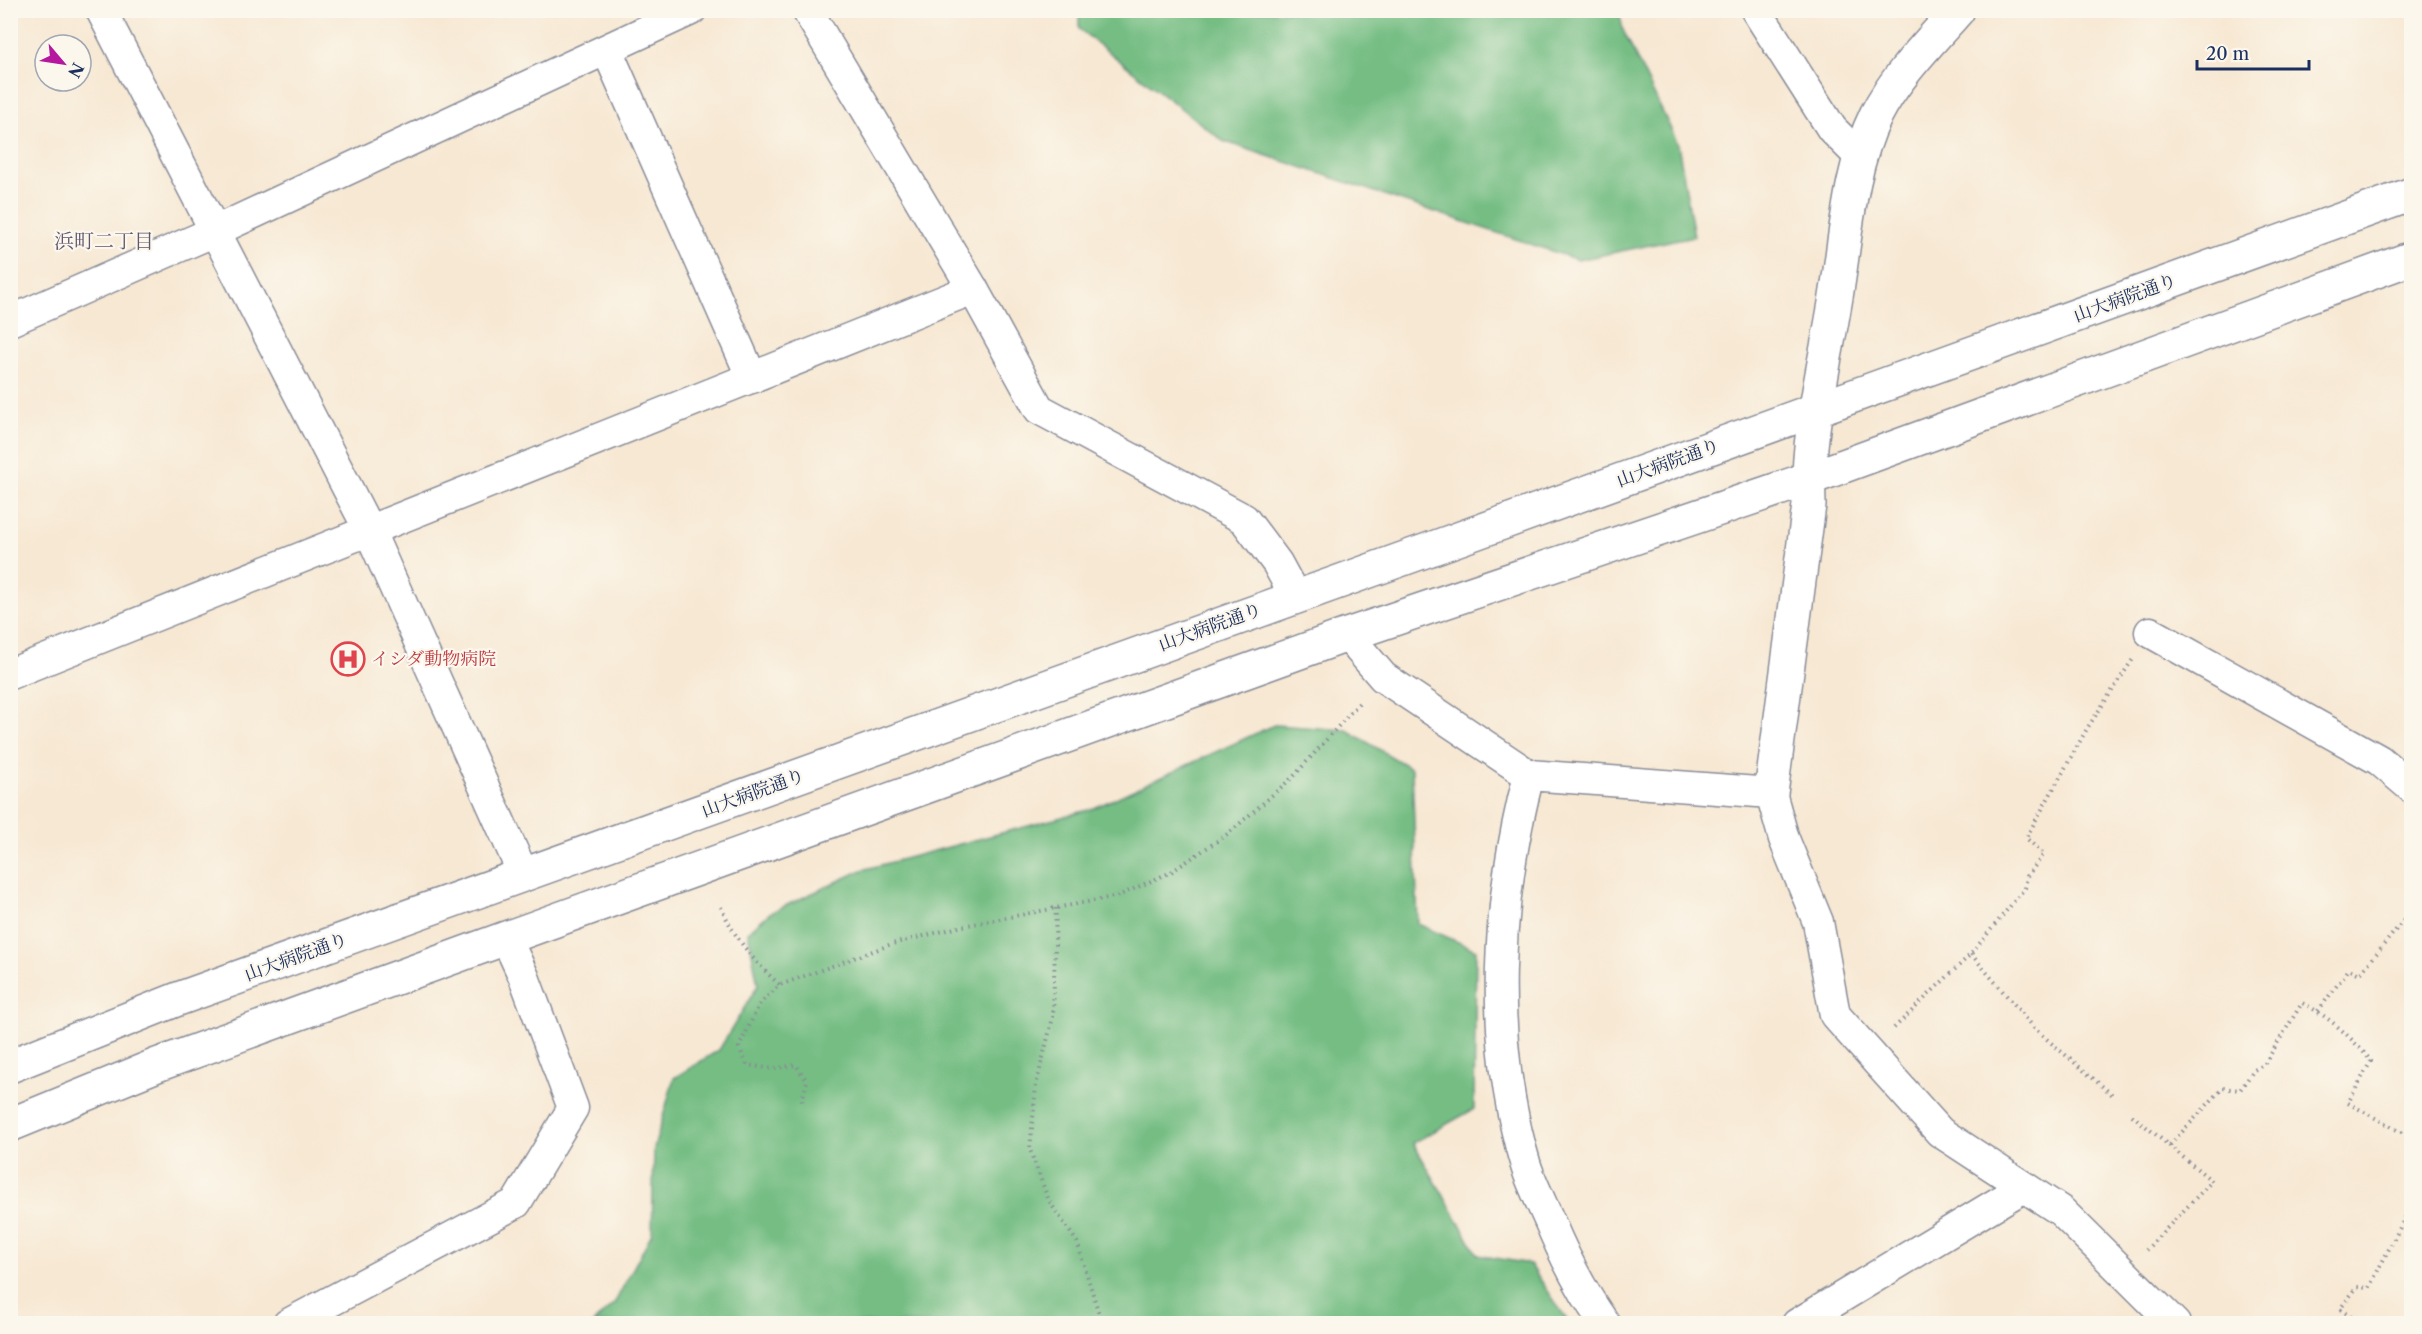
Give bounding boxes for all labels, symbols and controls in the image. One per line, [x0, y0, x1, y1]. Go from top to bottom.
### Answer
north arrow [33, 33, 93, 93]
scale bar [2197, 33, 2310, 71]
text: 20 m [2206, 43, 2250, 65]
text: N [64, 59, 88, 81]
district label: 浜町二丁目 [54, 229, 154, 253]
street label: 山大病院通り [2070, 269, 2180, 327]
street label: 山大病院通り [1613, 434, 1723, 492]
street label: 山大病院通り [1155, 598, 1265, 656]
hospital icon: イシダ動物病院 [330, 641, 366, 677]
place label: イシダ動物病院 [371, 648, 496, 670]
street label: 山大病院通り [698, 764, 808, 822]
street label: 山大病院通り [241, 928, 351, 986]

